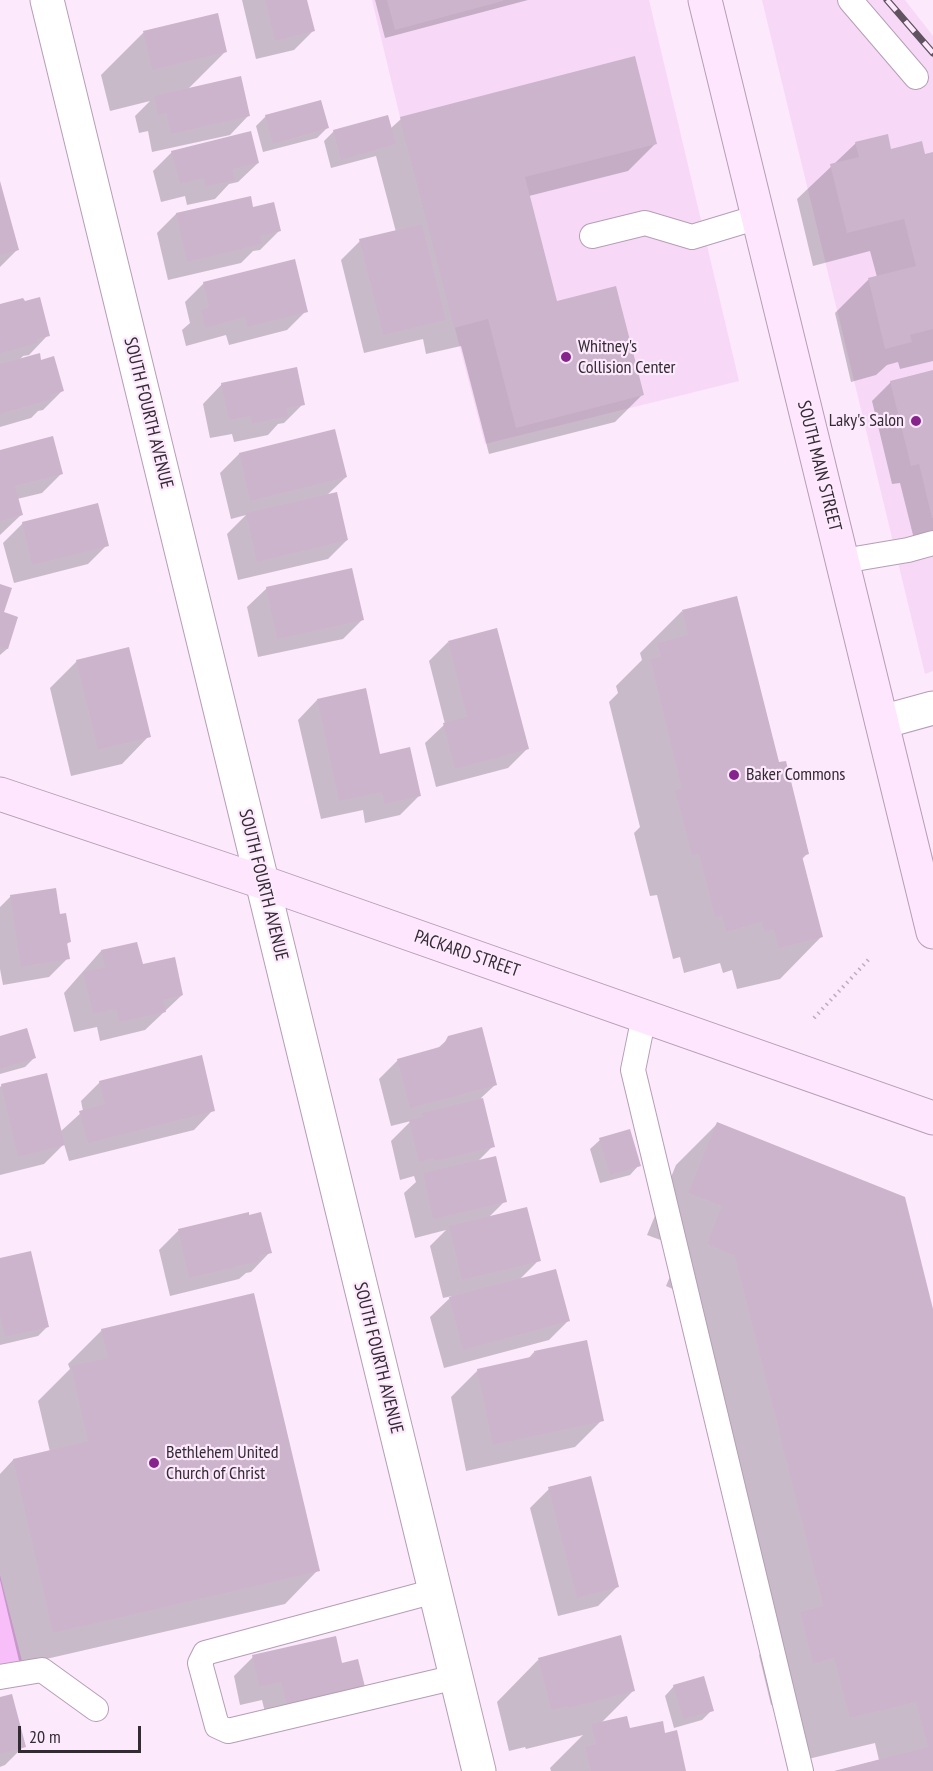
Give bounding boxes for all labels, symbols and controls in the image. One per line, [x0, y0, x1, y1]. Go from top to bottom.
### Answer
street label: SOUTH FOURTH AVENUE [119, 335, 177, 491]
place label: Whitney's Collision Center [578, 336, 676, 378]
marker: Whitney's Collision Center [559, 350, 573, 364]
street label: SOUTH MAIN STREET [792, 398, 846, 534]
place label: Laky's Salon [829, 410, 904, 432]
marker: Laky's Salon [909, 414, 923, 428]
place label: Baker Commons [746, 764, 845, 786]
marker: Baker Commons [727, 768, 741, 782]
street label: SOUTH FOURTH AVENUE [234, 807, 292, 963]
street label: PACKARD STREET [411, 926, 523, 982]
street label: SOUTH FOURTH AVENUE [349, 1280, 407, 1436]
place label: Bethlehem United Church of Christ [166, 1442, 279, 1484]
marker: Bethlehem United Church of Christ [147, 1456, 161, 1470]
scale bar [21, 1714, 144, 1752]
text: 20 m [29, 1725, 61, 1748]

